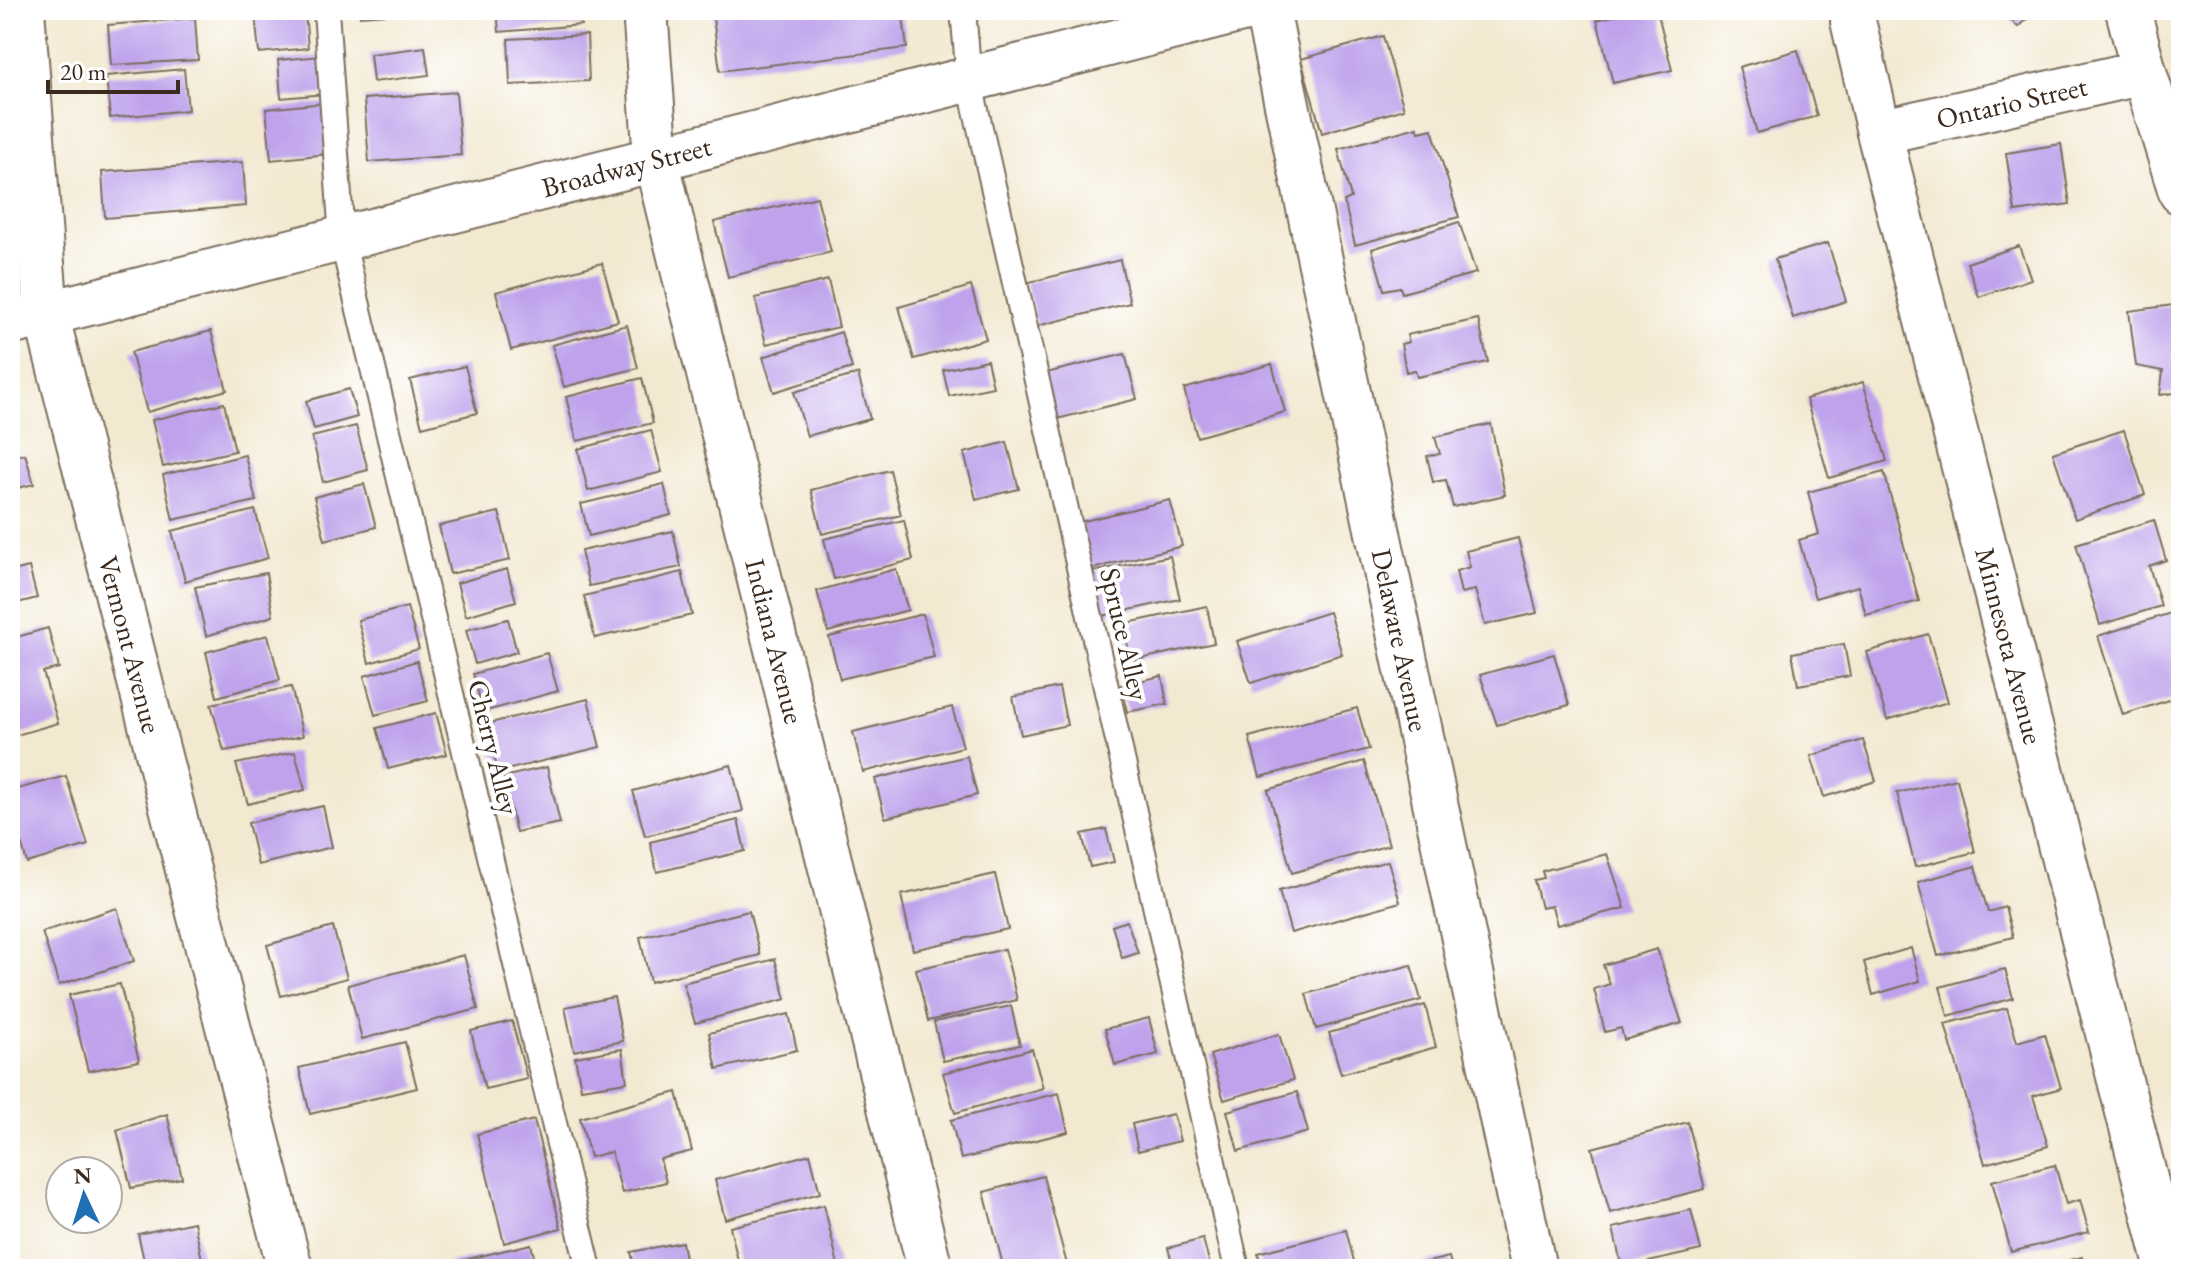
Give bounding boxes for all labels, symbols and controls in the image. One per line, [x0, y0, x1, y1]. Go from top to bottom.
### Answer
scale bar [48, 44, 178, 94]
text: 20 m [60, 56, 107, 87]
street label: Ontario Street [1933, 67, 2091, 136]
street label: Broadway Street [538, 128, 715, 205]
street label: Minnesota Avenue [1967, 544, 2052, 748]
street label: Delaware Avenue [1364, 545, 1437, 735]
street label: Vermont Avenue [91, 552, 170, 737]
street label: Indiana Avenue [737, 555, 813, 727]
street label: Spruce Alley [1092, 564, 1158, 705]
street label: Cherry Alley [460, 676, 528, 819]
north arrow [44, 1155, 124, 1235]
text: N [73, 1160, 93, 1191]

